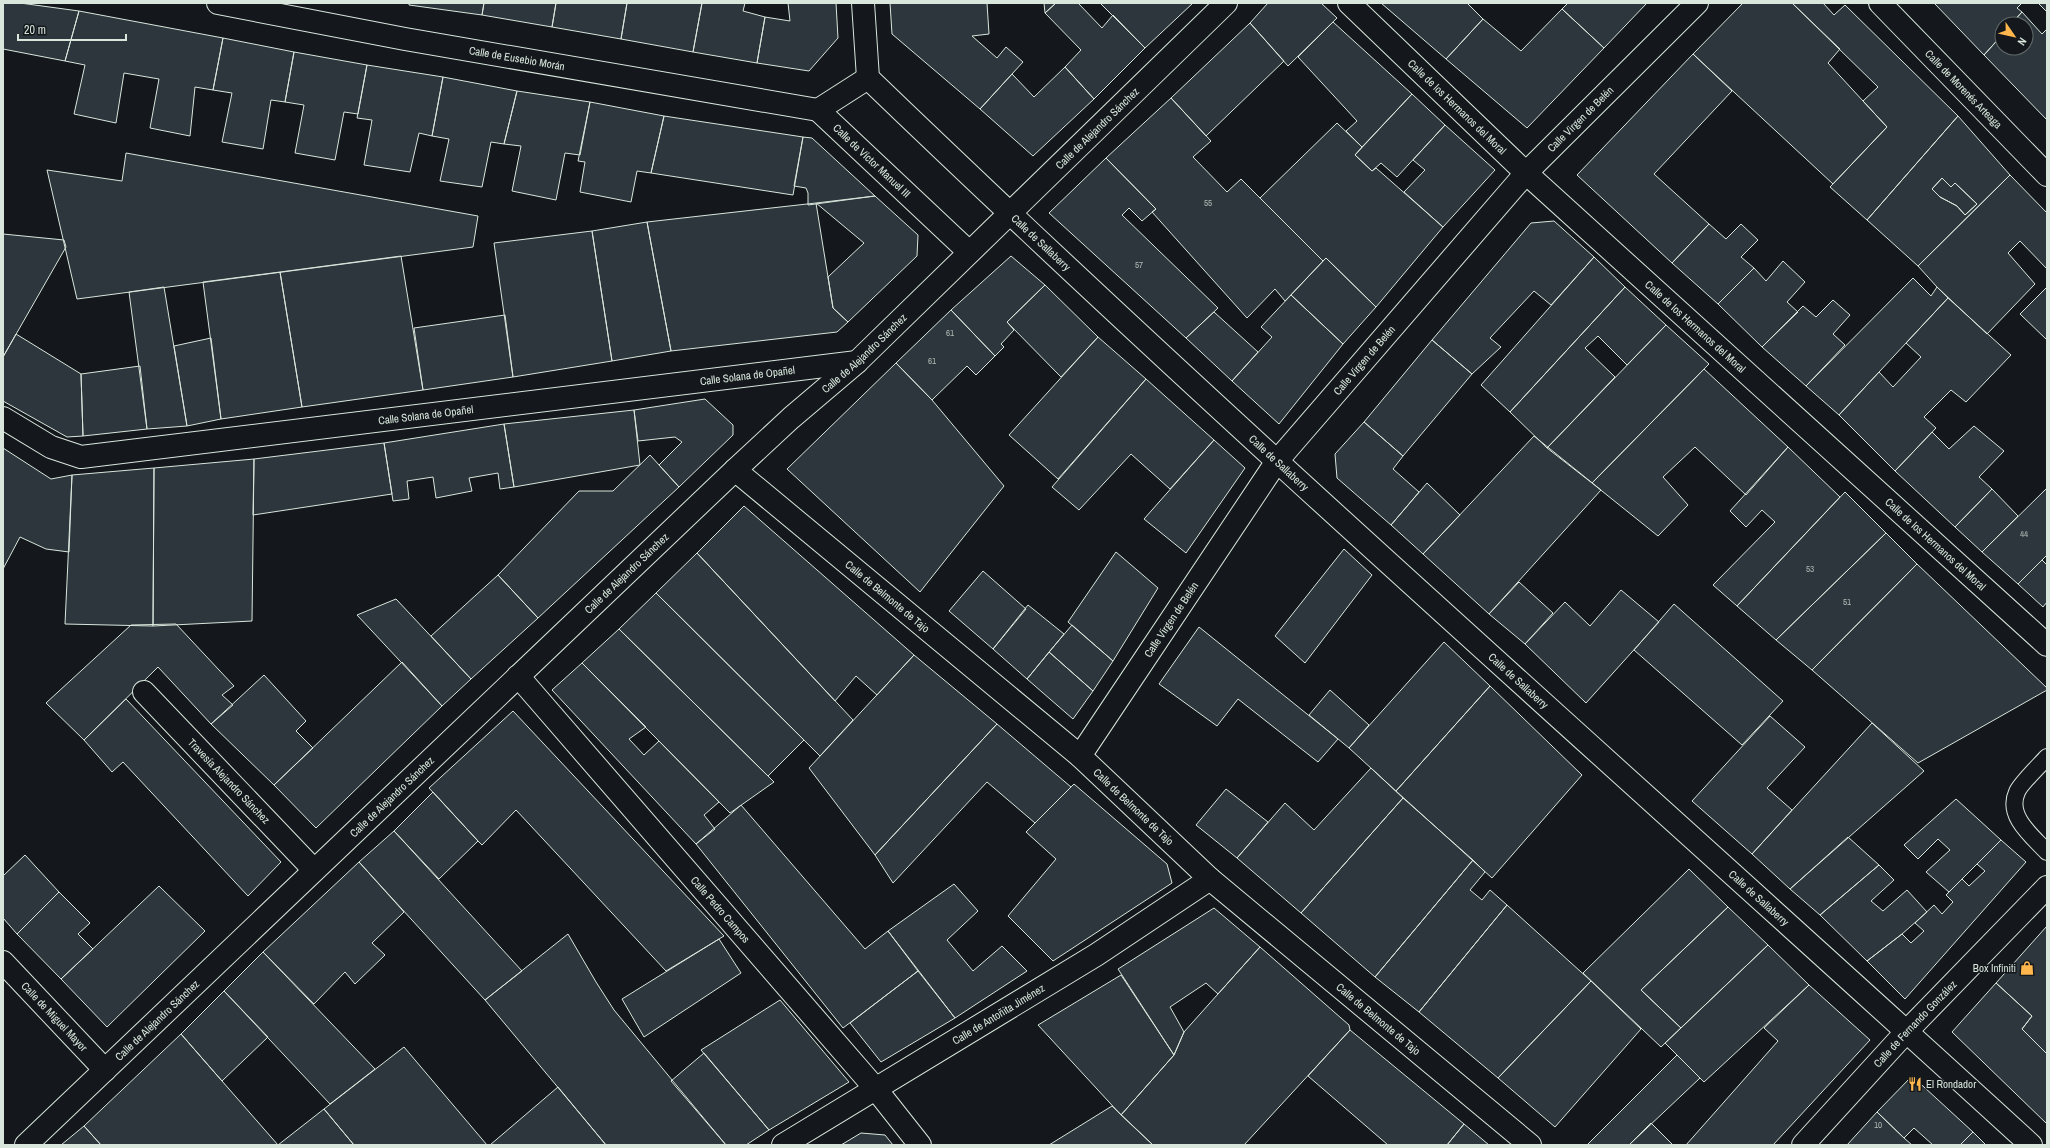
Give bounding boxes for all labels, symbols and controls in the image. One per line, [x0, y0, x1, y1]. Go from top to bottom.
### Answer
scale bar [18, 16, 126, 42]
north arrow [1994, 16, 2034, 56]
text: 20 m [24, 22, 46, 38]
text: N [2015, 35, 2030, 48]
street label: Calle de Eusebio Morán [468, 43, 566, 73]
street label: Calle de Morenés Arteaga [1922, 47, 2005, 131]
street label: Calle de los Hermanos del Moral [1405, 56, 1509, 157]
street label: Calle Virgen de Belén [1544, 83, 1616, 155]
street label: Calle de Alejandro Sánchez [1052, 84, 1142, 172]
street label: Calle de Víctor Manuel III [830, 121, 914, 201]
house number: 55 [1204, 197, 1212, 209]
street label: Calle de Sallaberry [1008, 211, 1074, 274]
house number: 57 [1135, 259, 1143, 271]
street label: Calle de los Hermanos del Moral [1642, 277, 1749, 376]
street label: Calle de Alejandro Sánchez [819, 310, 910, 396]
street label: Calle Virgen de Belén [1330, 322, 1398, 398]
house number: 61 [946, 327, 954, 339]
house number: 61 [928, 355, 936, 367]
street label: Calle Solana de Opañel [699, 363, 796, 388]
street label: Calle Solana de Opañel [377, 402, 474, 428]
street label: Calle de Sallaberry [1246, 432, 1312, 494]
street label: Calle de los Hermanos del Moral [1882, 495, 1989, 593]
house number: 44 [2020, 528, 2028, 540]
street label: Calle de Alejandro Sánchez [581, 530, 672, 617]
street label: Calle de Belmonte de Tajo [842, 557, 933, 635]
house number: 53 [1806, 563, 1814, 575]
street label: Calle Virgen de Belén [1141, 579, 1201, 660]
house number: 51 [1843, 596, 1851, 608]
street label: Calle de Sallaberry [1485, 650, 1552, 712]
street label: Travesía Alejandro Sánchez [185, 735, 273, 827]
street label: Calle de Alejandro Sánchez [347, 753, 437, 840]
street label: Calle de Belmonte de Tajo [1090, 765, 1177, 848]
street label: Calle de Sallaberry [1726, 867, 1792, 929]
street label: Calle Pedro Campos [688, 873, 753, 946]
shop icon: Box Infiniti [2019, 960, 2035, 976]
place label: Box Infiniti [1973, 961, 2016, 975]
street label: Calle de Alejandro Sánchez [112, 976, 203, 1064]
street label: Calle de Fernando González [1870, 977, 1960, 1070]
street label: Calle de Miguel Mayor [18, 979, 91, 1054]
street label: Calle de Belmonte de Tajo [1333, 980, 1423, 1058]
street label: Calle de Antoñita Jiménez [950, 981, 1048, 1048]
restaurant icon: El Rondador [1907, 1076, 1923, 1092]
place label: El Rondador [1926, 1077, 1976, 1091]
house number: 10 [1874, 1119, 1882, 1131]

